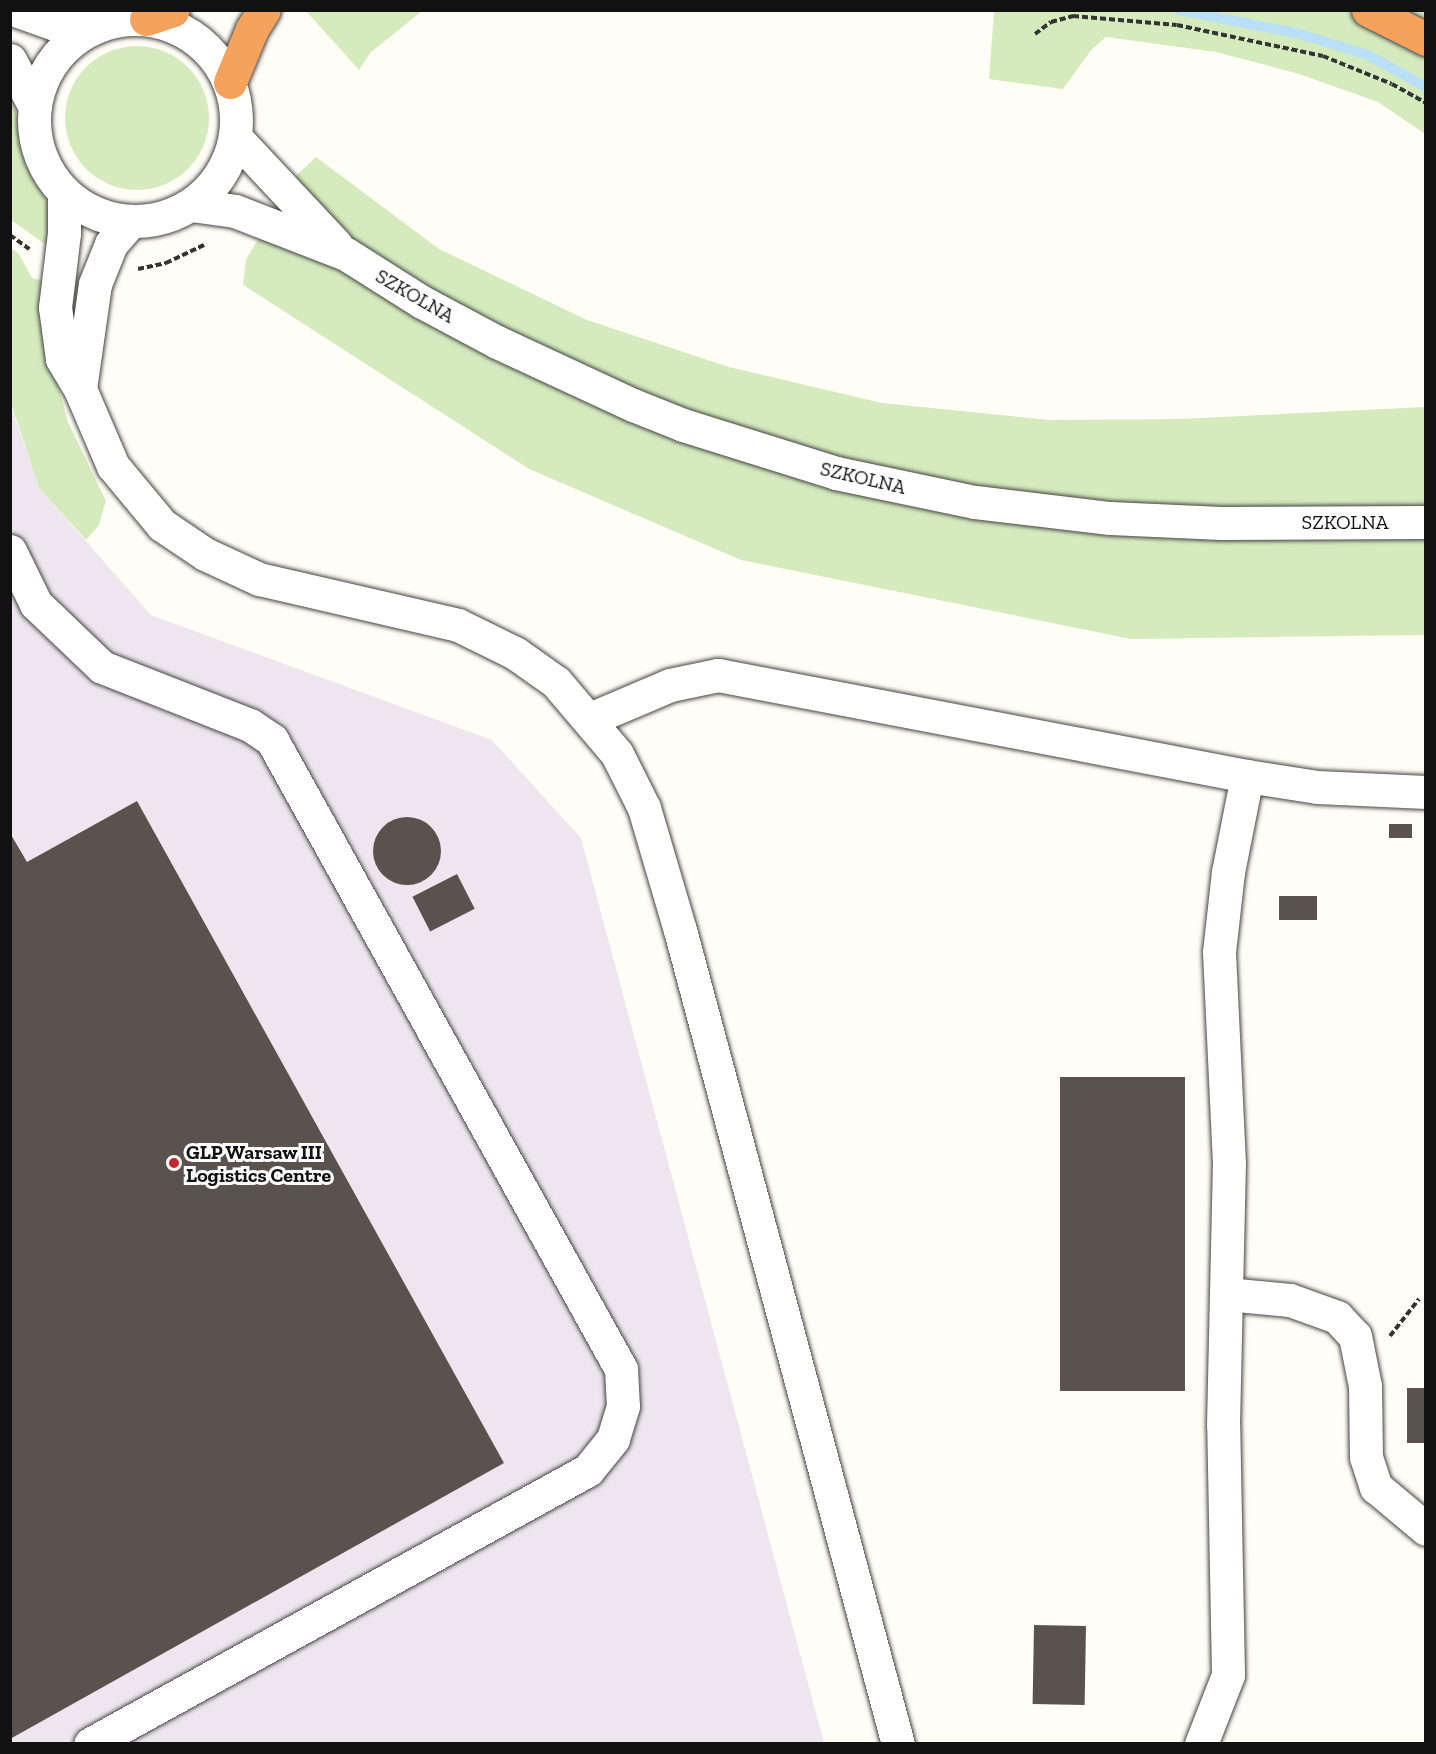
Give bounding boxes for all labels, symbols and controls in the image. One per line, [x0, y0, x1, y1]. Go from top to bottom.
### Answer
street label: SZKOLNA [371, 264, 459, 328]
street label: SZKOLNA [818, 457, 908, 499]
street label: SZKOLNA [1302, 510, 1388, 534]
place label: GLP Warsaw III Logistics Centre [186, 1140, 331, 1187]
marker: GLP Warsaw III Logistics Centre [167, 1156, 181, 1170]

